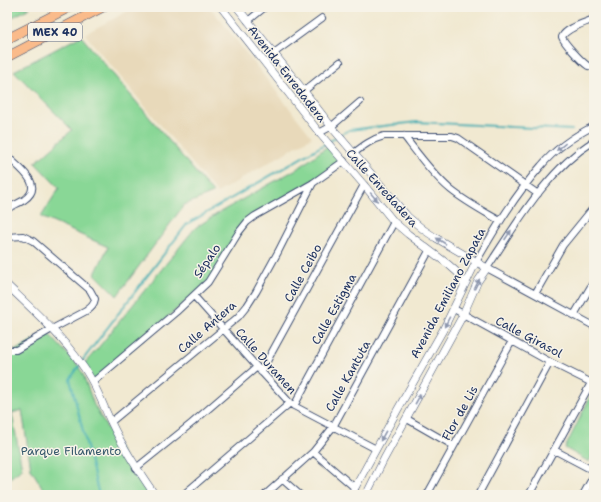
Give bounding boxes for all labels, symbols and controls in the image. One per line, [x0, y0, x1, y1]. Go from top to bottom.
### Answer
street label: Avenida Enredadera [244, 22, 330, 126]
road number: MEX 40 [28, 23, 82, 41]
one-way arrow [556, 143, 567, 152]
street label: Calle Enredadera [343, 145, 422, 231]
one-way arrow [370, 191, 379, 202]
street label: Avenida Emiliano Zapata [407, 224, 489, 361]
one-way arrow [504, 230, 512, 241]
one-way arrow [435, 238, 447, 245]
street label: Sépalo [190, 241, 224, 281]
street label: Calle Ceibo [281, 241, 325, 305]
street label: Calle Estigma [308, 270, 360, 347]
one-way arrow [474, 278, 481, 290]
street label: Calle Antera [174, 297, 240, 357]
street label: Calle Girasol [493, 313, 566, 362]
one-way arrow [443, 317, 450, 328]
street label: Calle Duramen [232, 324, 300, 398]
street label: Calle Kantuta [322, 337, 374, 414]
street label: Flor de Lis [438, 383, 482, 443]
one-way arrow [414, 393, 421, 405]
one-way arrow [379, 430, 386, 441]
park label: Parque Filamento [21, 443, 121, 459]

